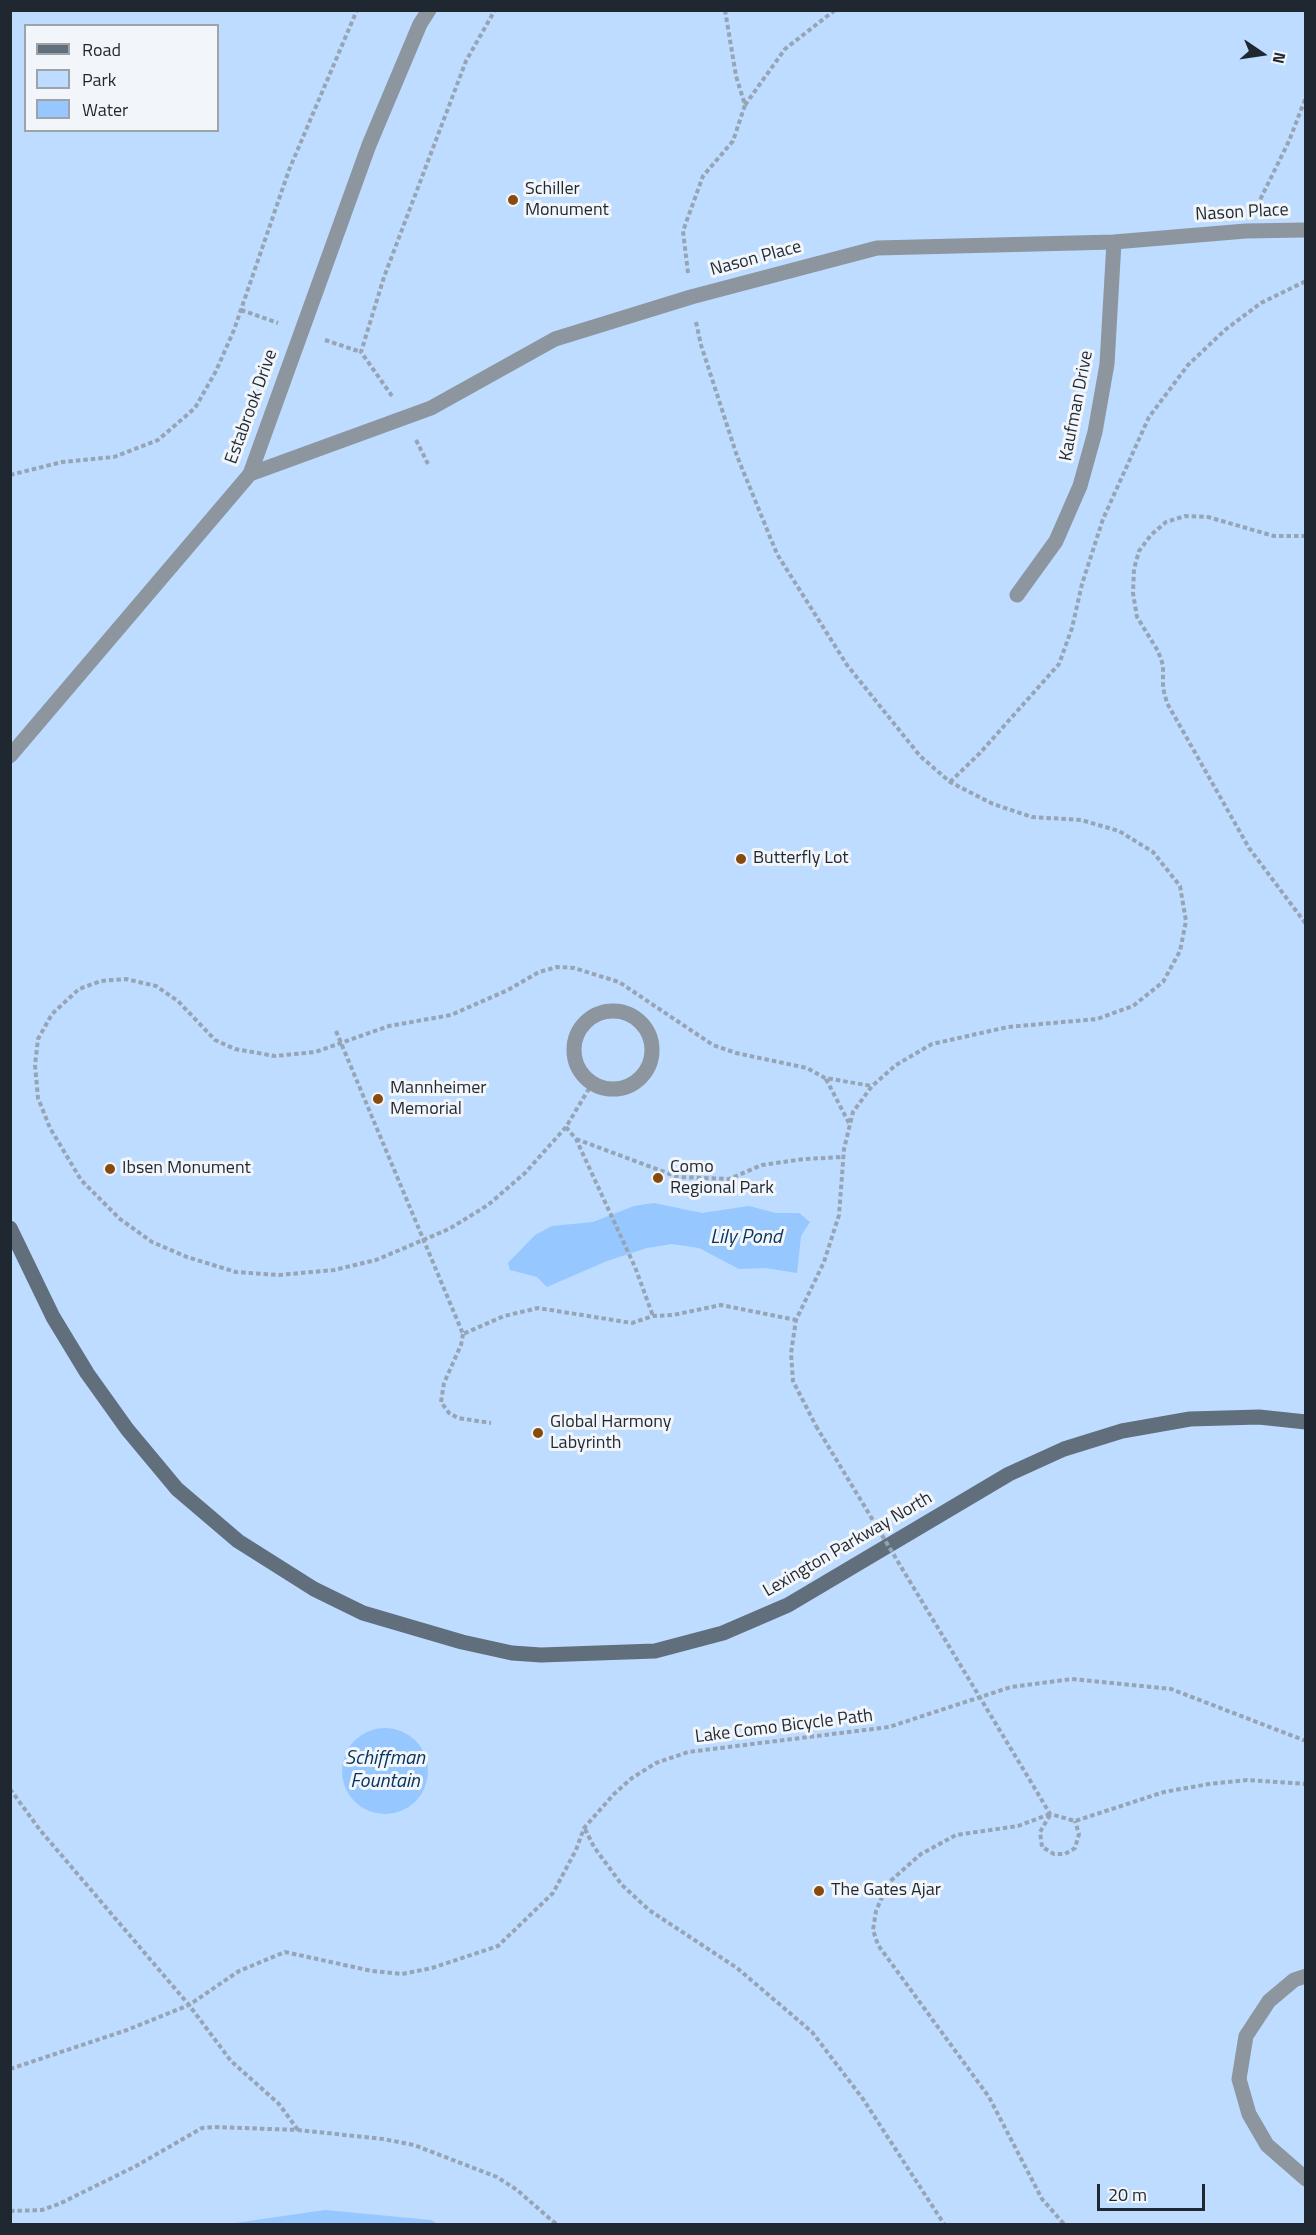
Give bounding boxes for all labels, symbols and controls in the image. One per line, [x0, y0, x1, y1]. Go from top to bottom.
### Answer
legend [24, 24, 219, 132]
north arrow [1232, 24, 1292, 84]
text: Road [82, 36, 121, 63]
text: N [1267, 50, 1292, 66]
text: Park [82, 66, 116, 93]
text: Water [82, 96, 128, 123]
place label: Schiller Monument [525, 179, 609, 222]
marker: Schiller Monument [506, 193, 520, 207]
street label: Nason Place [1195, 200, 1289, 226]
street label: Nason Place [708, 236, 804, 282]
street label: Estabrook Drive [221, 347, 283, 467]
street label: Kaufman Drive [1056, 349, 1098, 463]
place label: Butterfly Lot [753, 848, 849, 870]
marker: Butterfly Lot [734, 852, 748, 866]
place label: Mannheimer Memorial [390, 1078, 487, 1120]
marker: Mannheimer Memorial [371, 1092, 385, 1106]
place label: Como Regional Park [670, 1157, 774, 1200]
place label: Ibsen Monument [122, 1158, 251, 1180]
marker: Ibsen Monument [103, 1162, 117, 1176]
marker: Como Regional Park [651, 1171, 665, 1185]
water label: Lily Pond [710, 1226, 782, 1250]
place label: Global Harmony Labyrinth [550, 1412, 672, 1454]
marker: Global Harmony Labyrinth [531, 1426, 545, 1440]
street label: Lexington Parkway North [760, 1488, 936, 1602]
street label: Lake Como Bicycle Path [694, 1705, 874, 1749]
water label: Schiffman Fountain [345, 1747, 425, 1794]
place label: The Gates Ajar [831, 1880, 941, 1902]
marker: The Gates Ajar [812, 1884, 826, 1898]
scale bar [1100, 2172, 1208, 2210]
text: 20 m [1108, 2181, 1147, 2208]

